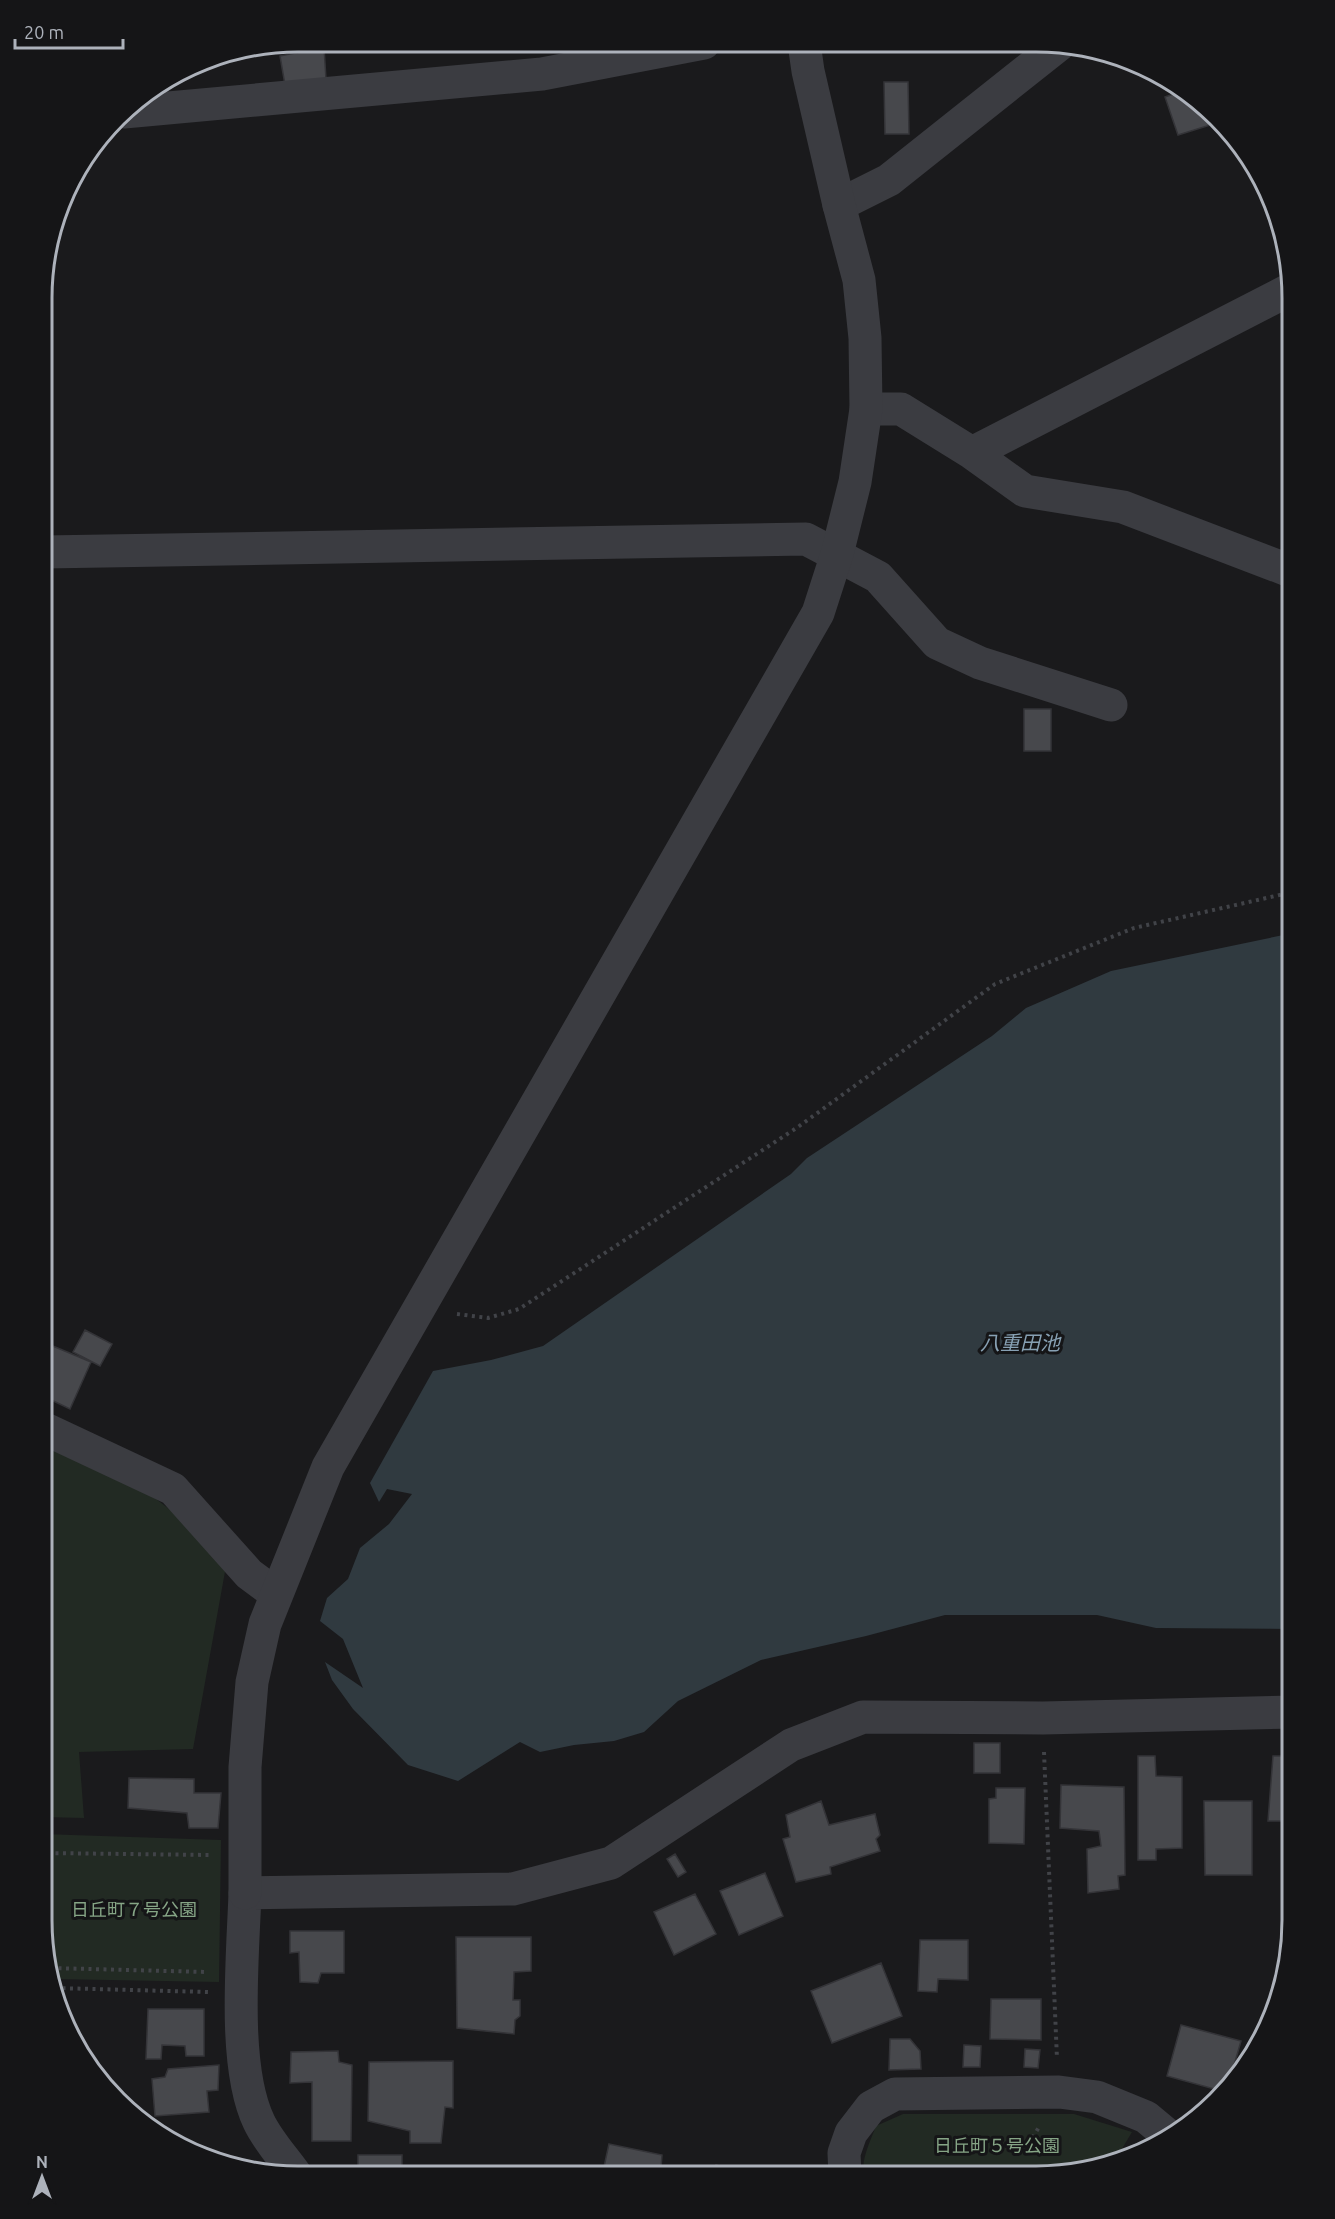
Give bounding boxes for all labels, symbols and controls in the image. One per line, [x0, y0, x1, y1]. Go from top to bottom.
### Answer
scale bar [15, 12, 123, 50]
text: 20 m [24, 22, 64, 42]
water label: 八重田池 [980, 1331, 1062, 1354]
park label: 日丘町７号公園 [71, 1899, 197, 1919]
park label: 日丘町５号公園 [934, 2135, 1060, 2155]
north arrow [12, 2147, 72, 2207]
text: N [36, 2153, 48, 2171]

